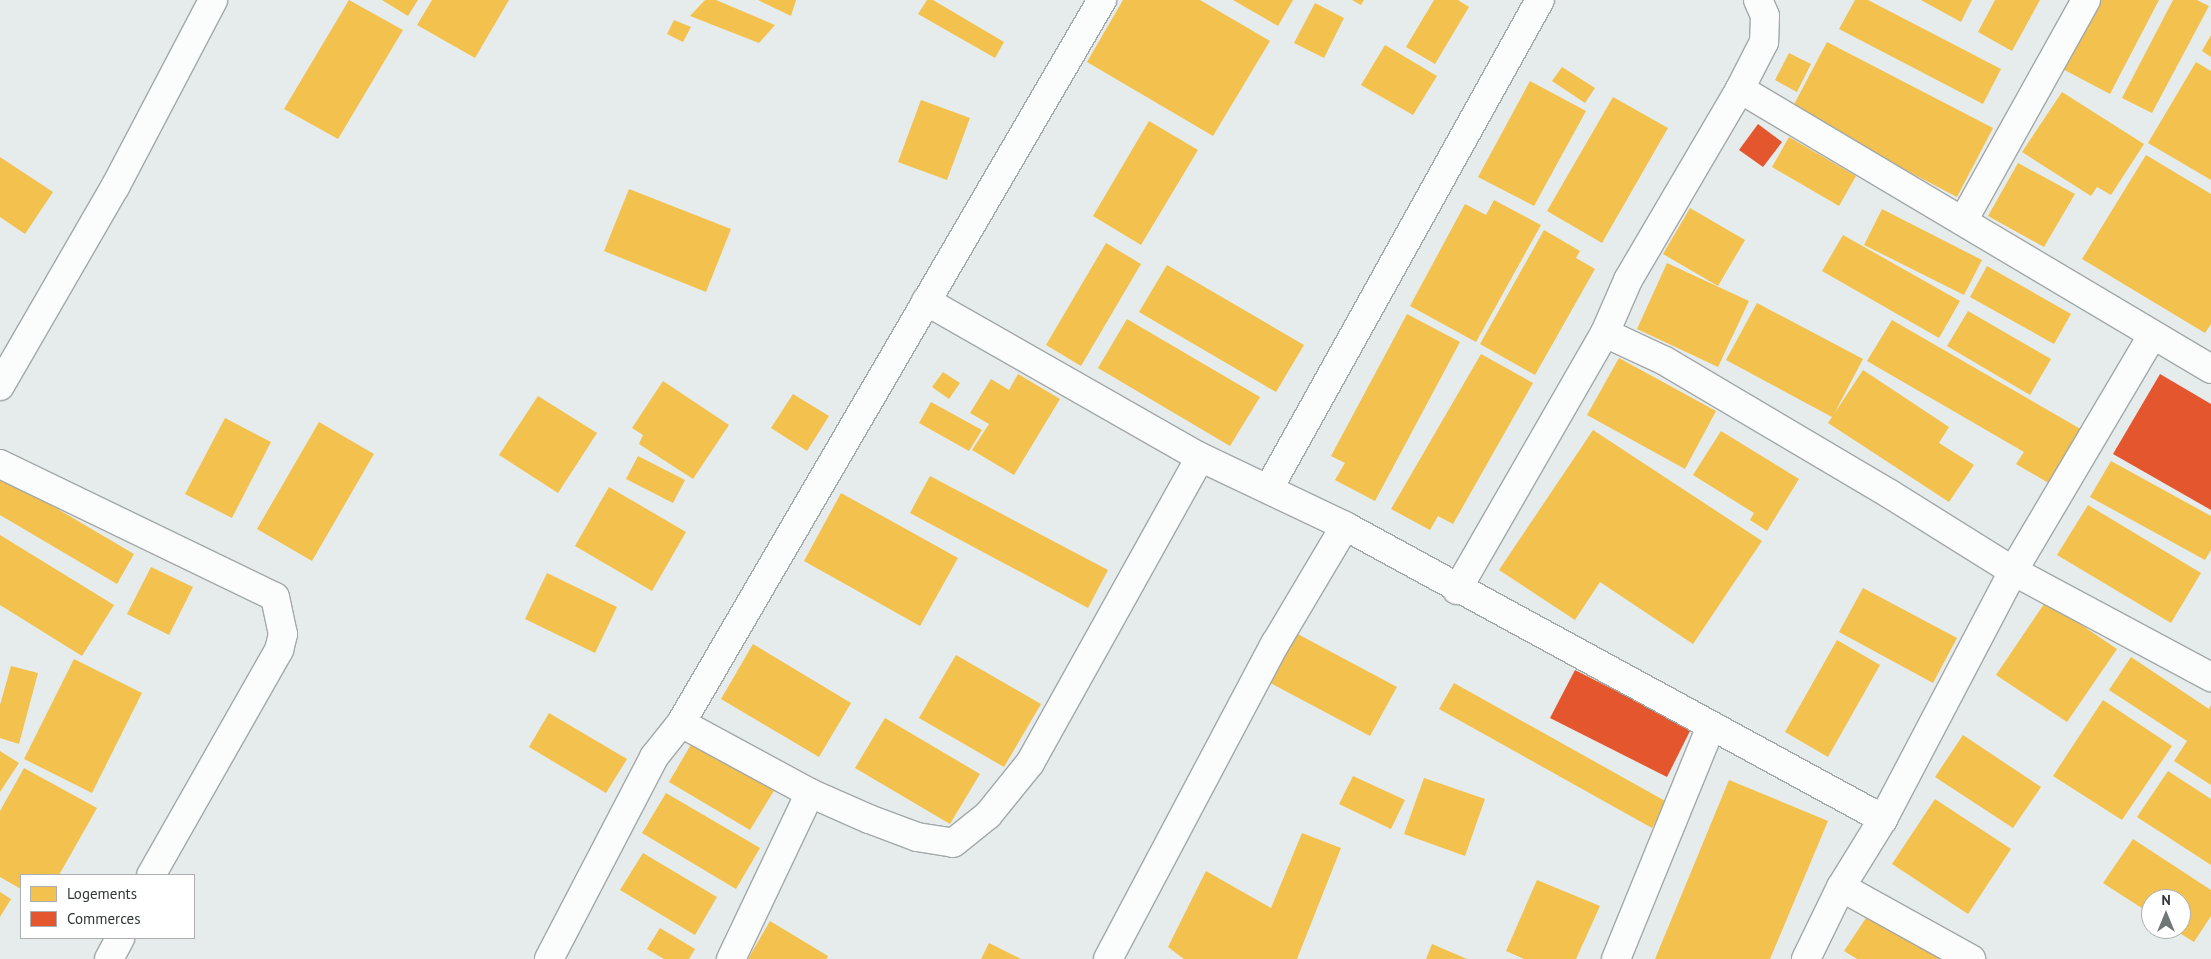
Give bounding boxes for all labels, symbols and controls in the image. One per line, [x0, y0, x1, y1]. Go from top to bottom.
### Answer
legend [20, 874, 195, 939]
text: Logements [67, 884, 137, 903]
north arrow [2141, 889, 2191, 939]
text: N [2161, 891, 2171, 909]
text: Commerces [67, 909, 141, 928]

